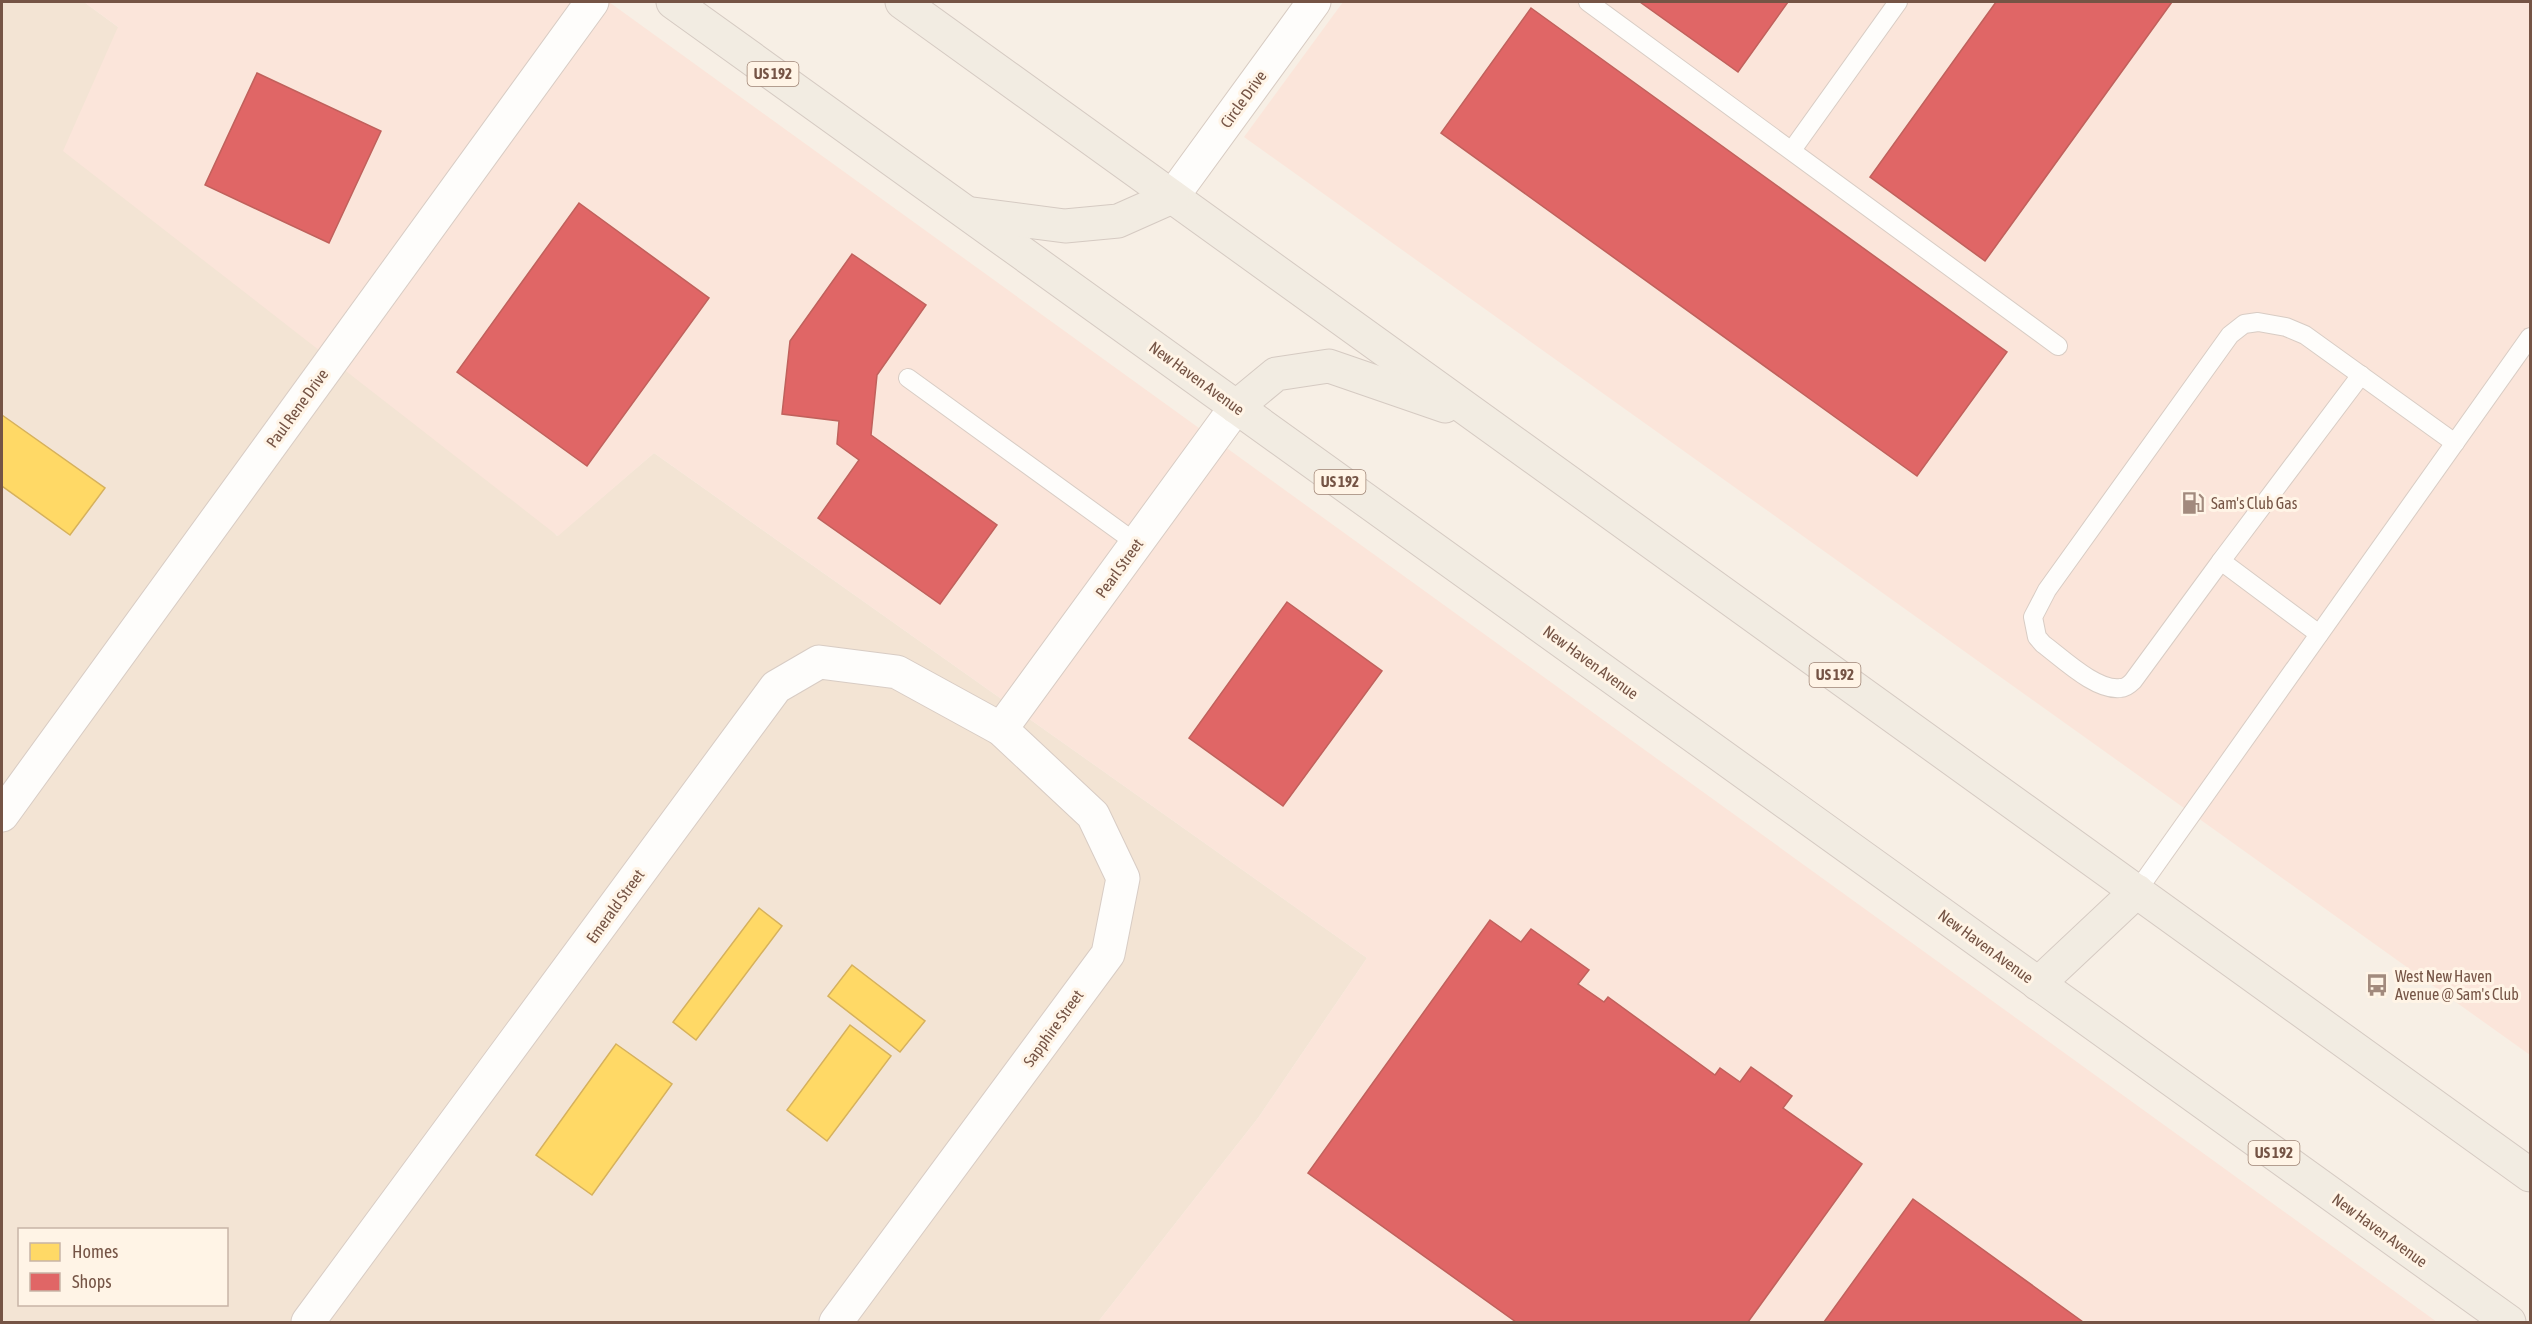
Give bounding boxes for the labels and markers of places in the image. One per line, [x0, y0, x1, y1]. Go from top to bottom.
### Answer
fuel station icon: Sam's Club Gas [2180, 490, 2206, 516]
place label: Sam's Club Gas [2211, 494, 2298, 512]
place label: West New Haven Avenue @ Sam's Club [2395, 967, 2519, 1003]
bus stop icon: West New Haven Avenue @ Sam's Club [2364, 972, 2390, 998]

